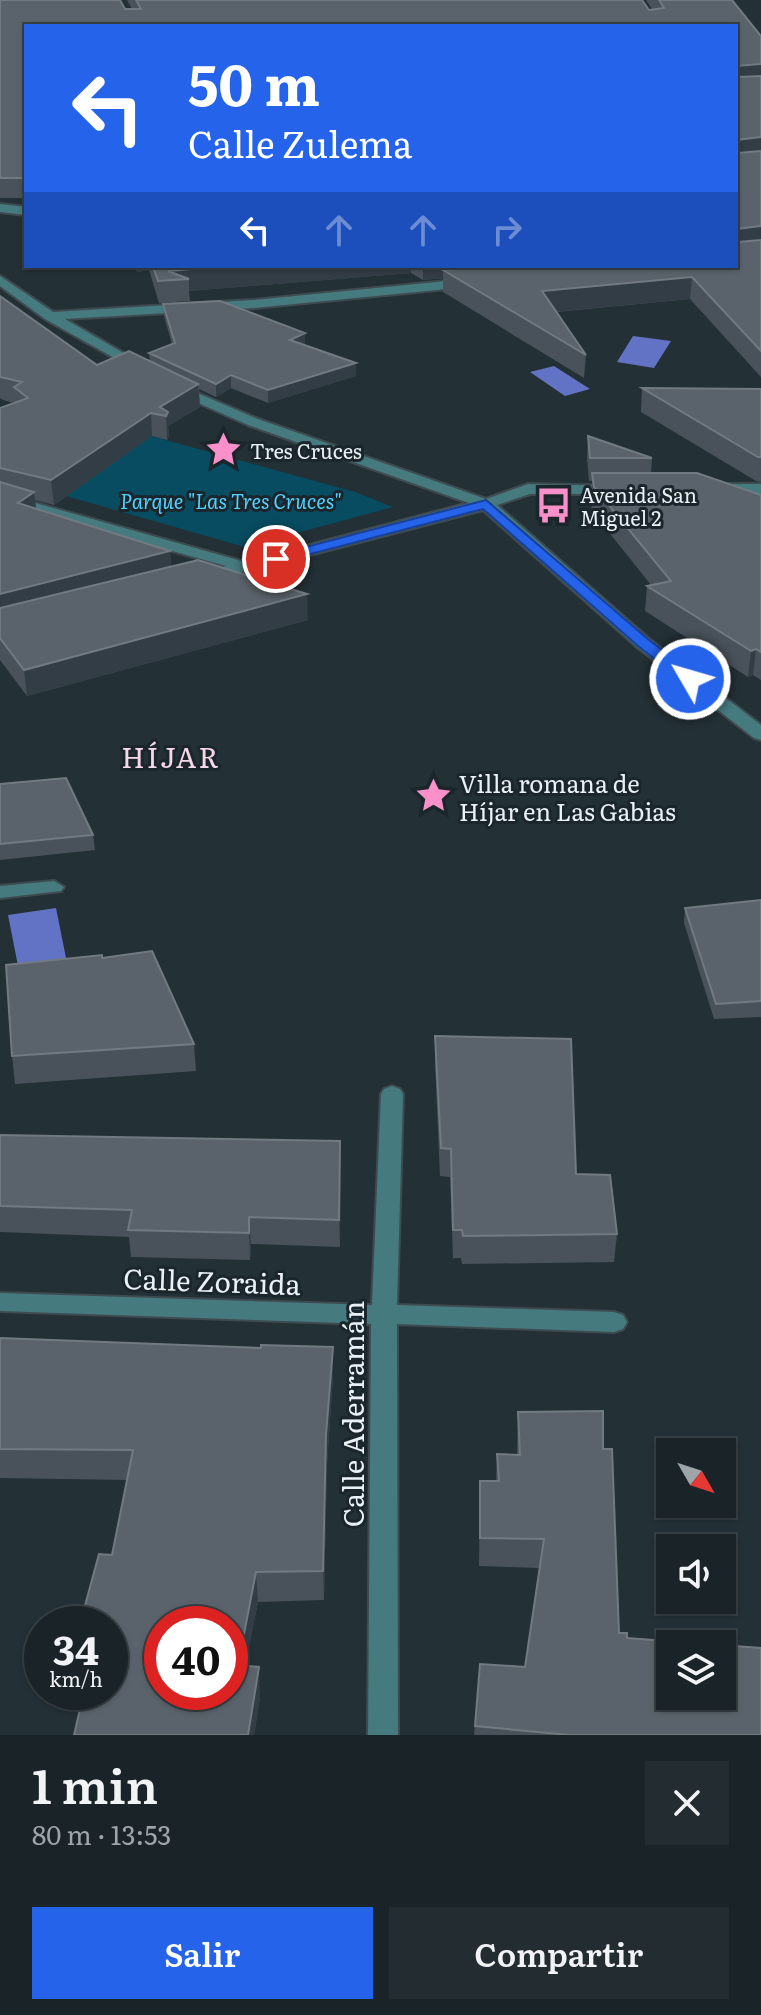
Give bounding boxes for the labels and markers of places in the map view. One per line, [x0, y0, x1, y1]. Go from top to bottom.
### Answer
place icon: Tres Cruces [205, 431, 243, 469]
place label: Tres Cruces [250, 435, 362, 465]
place label: Avenida San Miguel 2 [580, 479, 697, 532]
bus stop icon: Avenida San Miguel 2 [535, 486, 573, 524]
pin [242, 525, 310, 593]
place label: Villa romana de Híjar en Las Gabias [459, 765, 676, 828]
place icon: Villa romana de Híjar en Las Gabias [414, 777, 452, 815]

